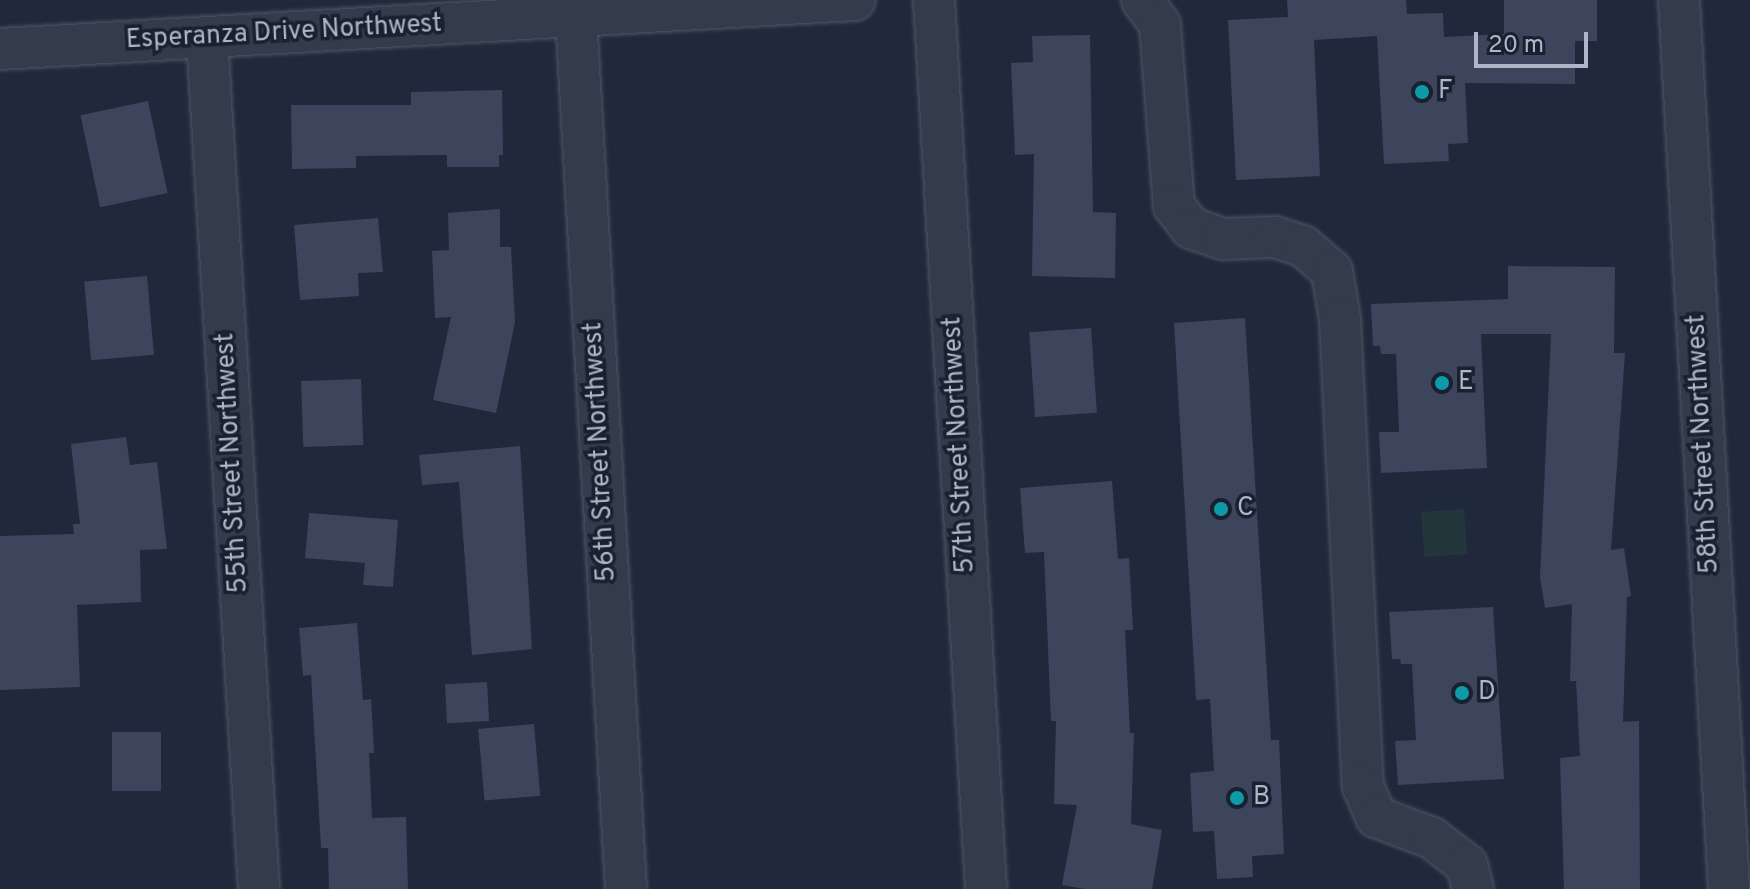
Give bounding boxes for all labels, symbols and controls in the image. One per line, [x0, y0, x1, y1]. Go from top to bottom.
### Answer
street label: Esperanza Drive Northwest [125, 9, 443, 57]
scale bar [1478, 16, 1592, 66]
text: 20 m [1488, 31, 1544, 61]
place label: F [1438, 76, 1453, 108]
marker: F [1413, 83, 1431, 101]
street label: 58th Street Northwest [1682, 313, 1726, 575]
street label: 57th Street Northwest [938, 316, 982, 574]
street label: 56th Street Northwest [579, 321, 623, 583]
street label: 55th Street Northwest [211, 332, 255, 594]
place label: E [1458, 367, 1474, 399]
marker: E [1433, 374, 1451, 392]
place label: C [1237, 493, 1254, 525]
marker: C [1212, 500, 1230, 518]
place label: D [1478, 677, 1496, 709]
marker: D [1453, 684, 1471, 702]
place label: B [1253, 782, 1270, 814]
marker: B [1228, 789, 1246, 807]

